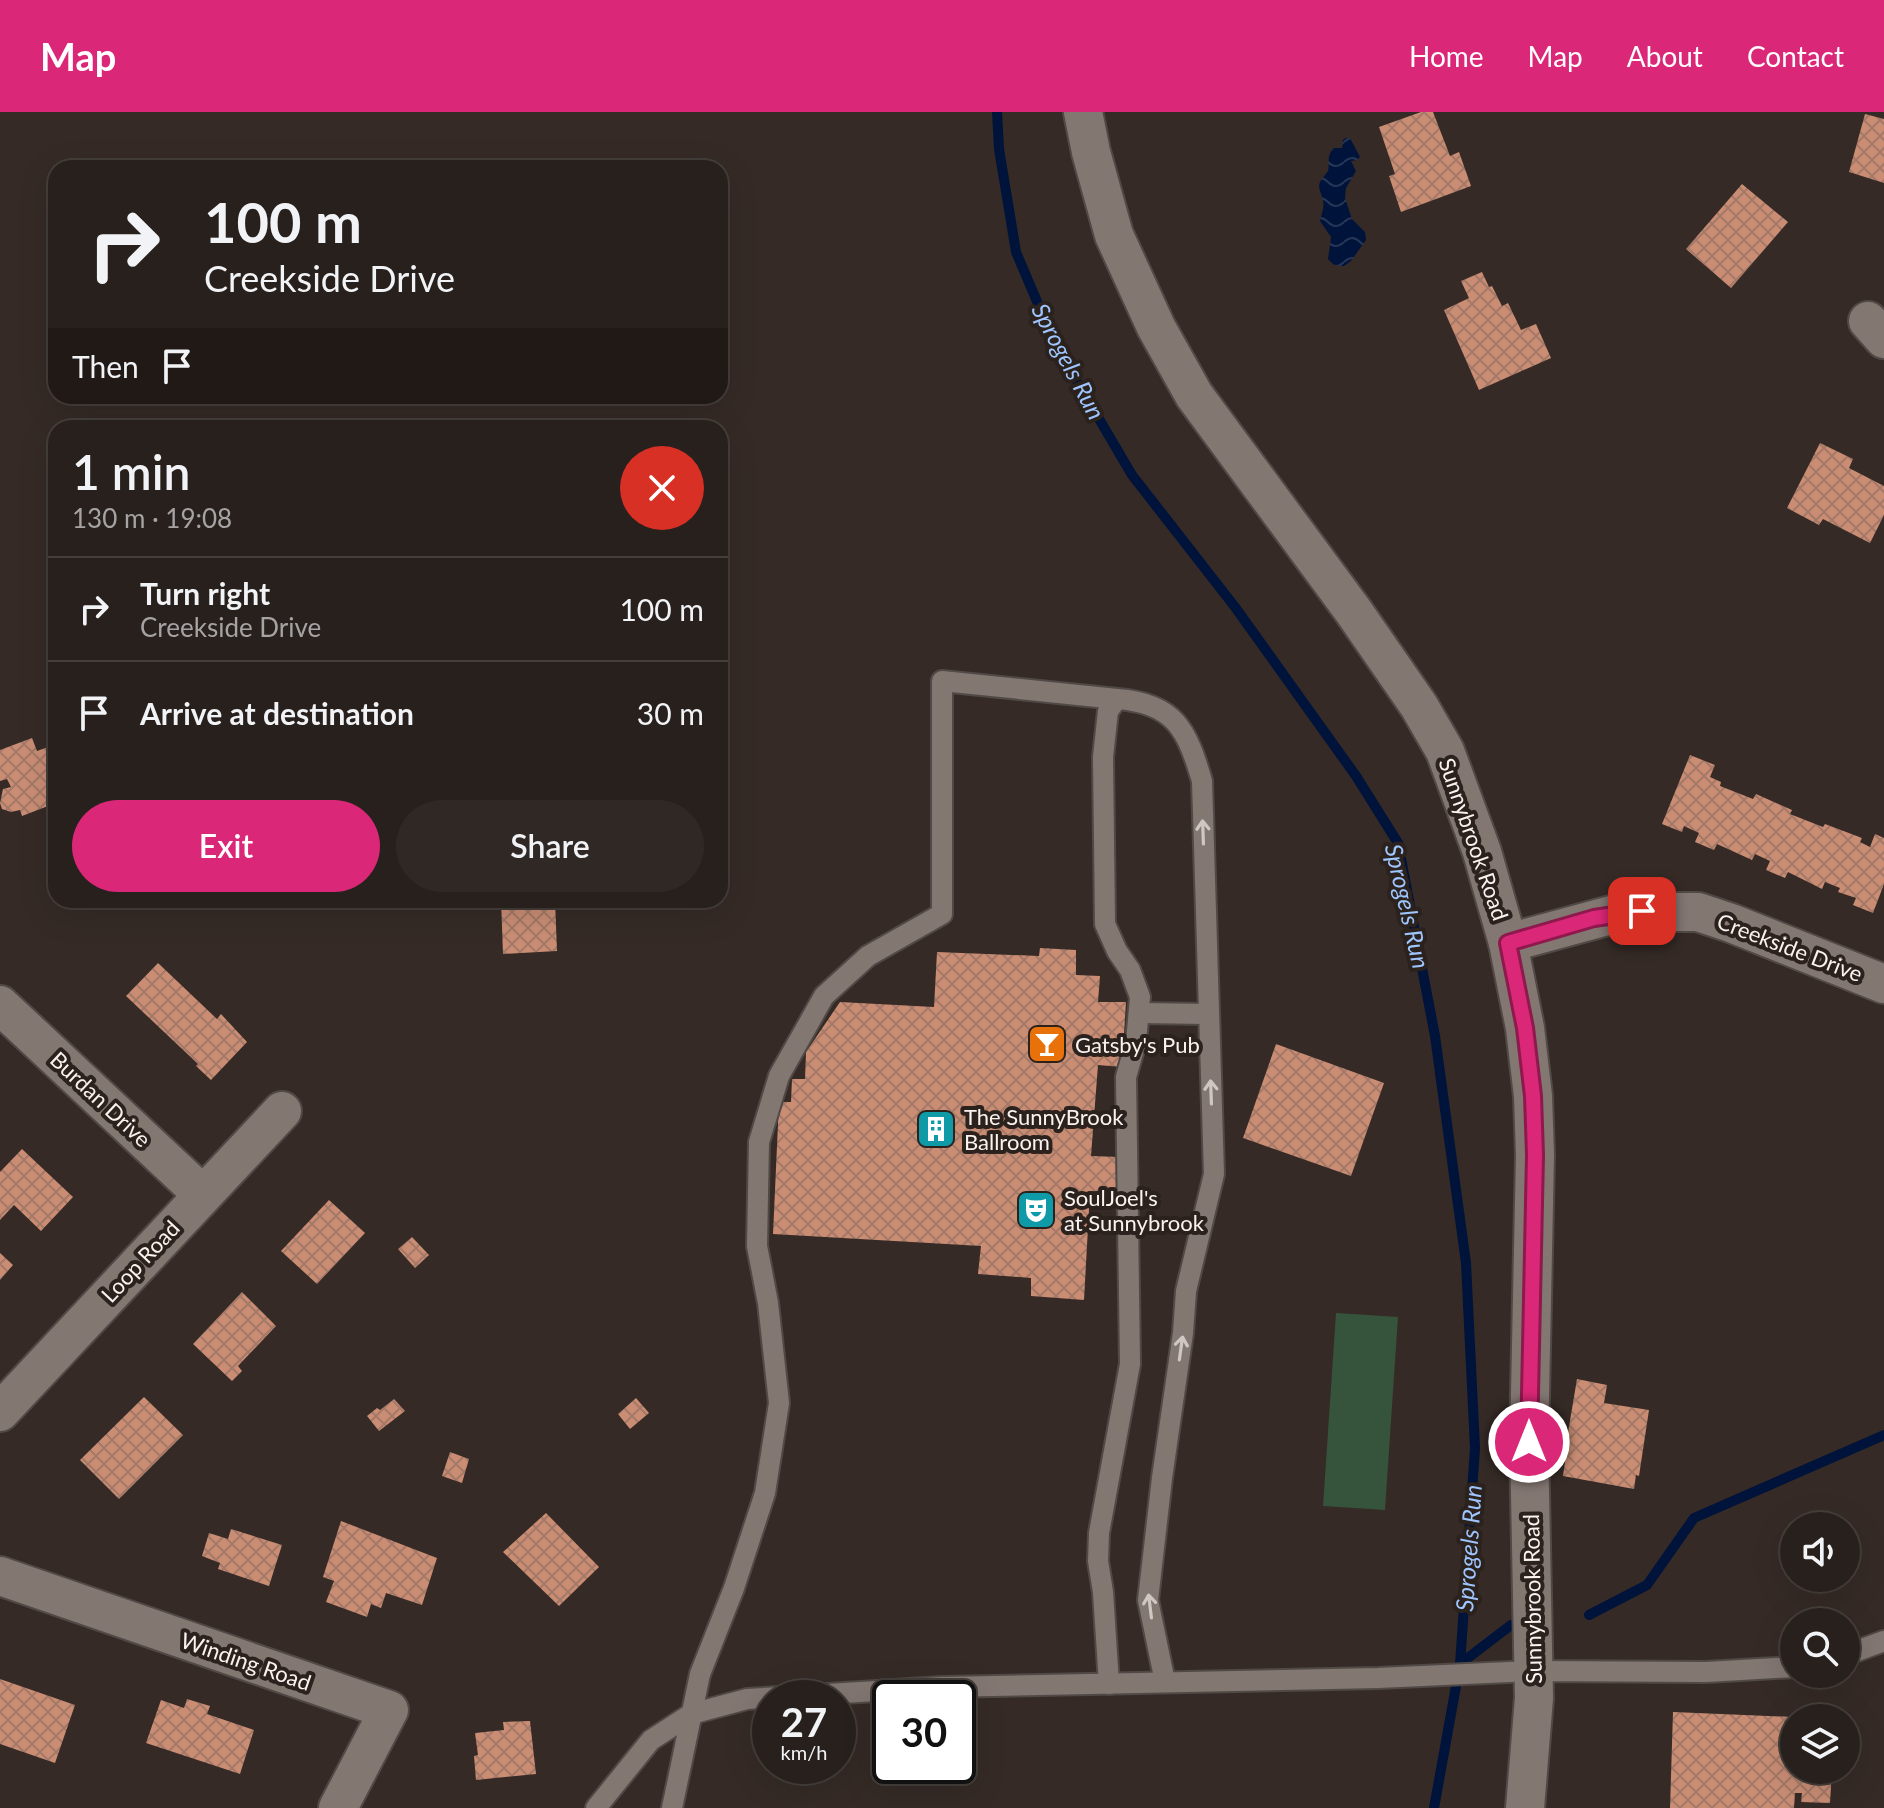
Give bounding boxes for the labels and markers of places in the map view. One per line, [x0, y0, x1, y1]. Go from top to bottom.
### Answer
pin [1608, 877, 1676, 945]
bar icon: Gatsby's Pub [1026, 1023, 1068, 1065]
place label: Gatsby's Pub [1075, 1031, 1200, 1058]
place label: The SunnyBrook Ballroom [964, 1103, 1124, 1155]
building icon: The SunnyBrook Ballroom [915, 1108, 957, 1150]
place label: SoulJoel's at Sunnybrook [1064, 1184, 1205, 1236]
theatre icon: SoulJoel's at Sunnybrook [1015, 1189, 1057, 1231]

